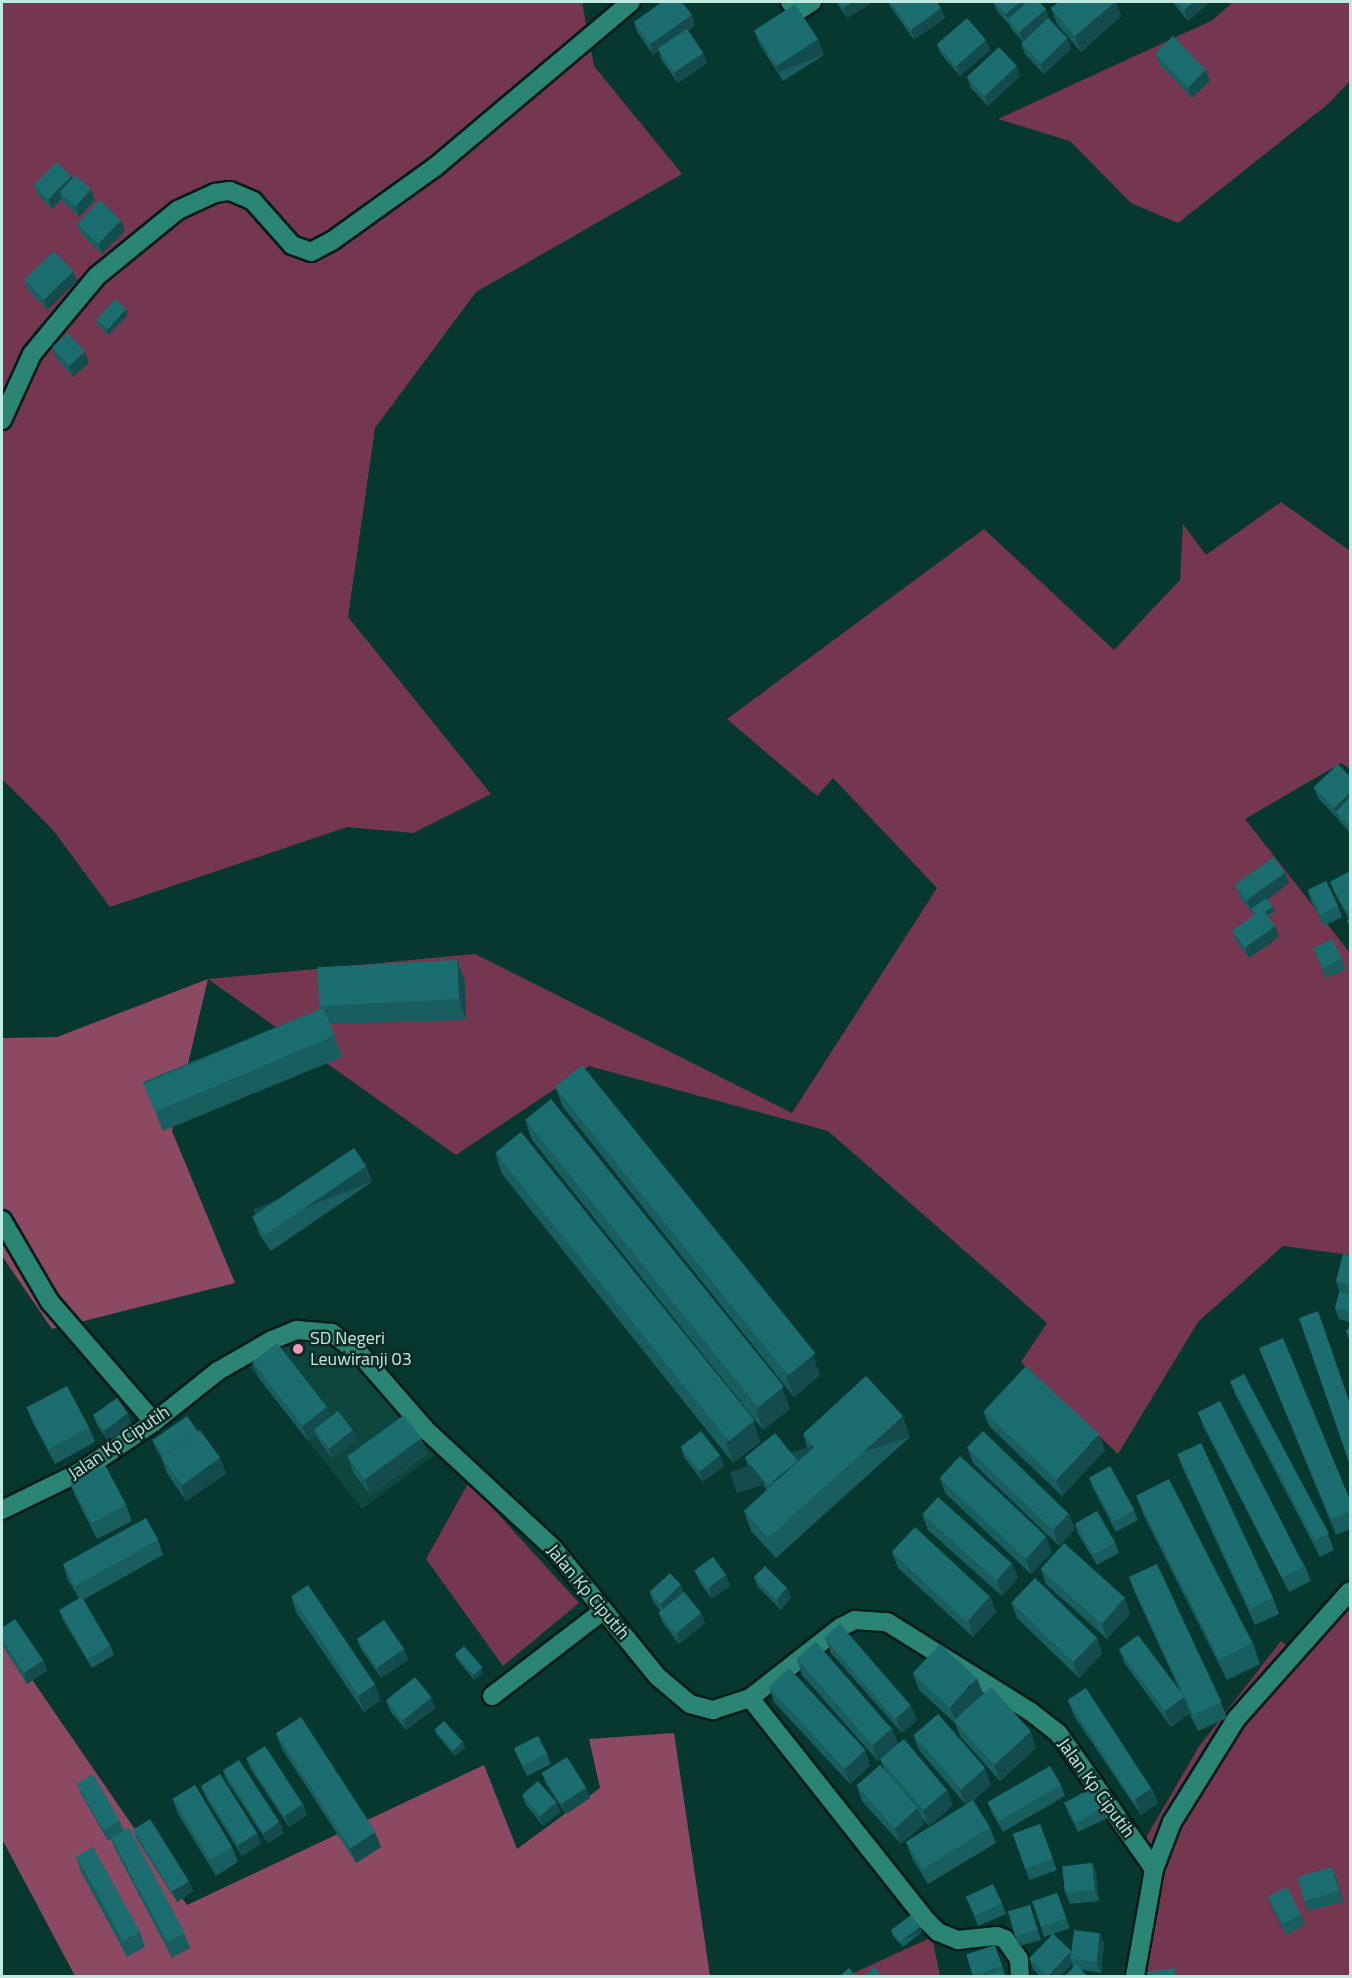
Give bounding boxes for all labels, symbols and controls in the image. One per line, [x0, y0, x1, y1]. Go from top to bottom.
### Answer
place label: SD Negeri Leuwiranji 03 [310, 1328, 412, 1370]
marker: SD Negeri Leuwiranji 03 [291, 1342, 305, 1356]
street label: Jalan Kp Ciputih [64, 1401, 174, 1485]
street label: Jalan Kp Ciputih [542, 1540, 634, 1644]
street label: Jalan Kp Ciputih [1053, 1734, 1139, 1842]

